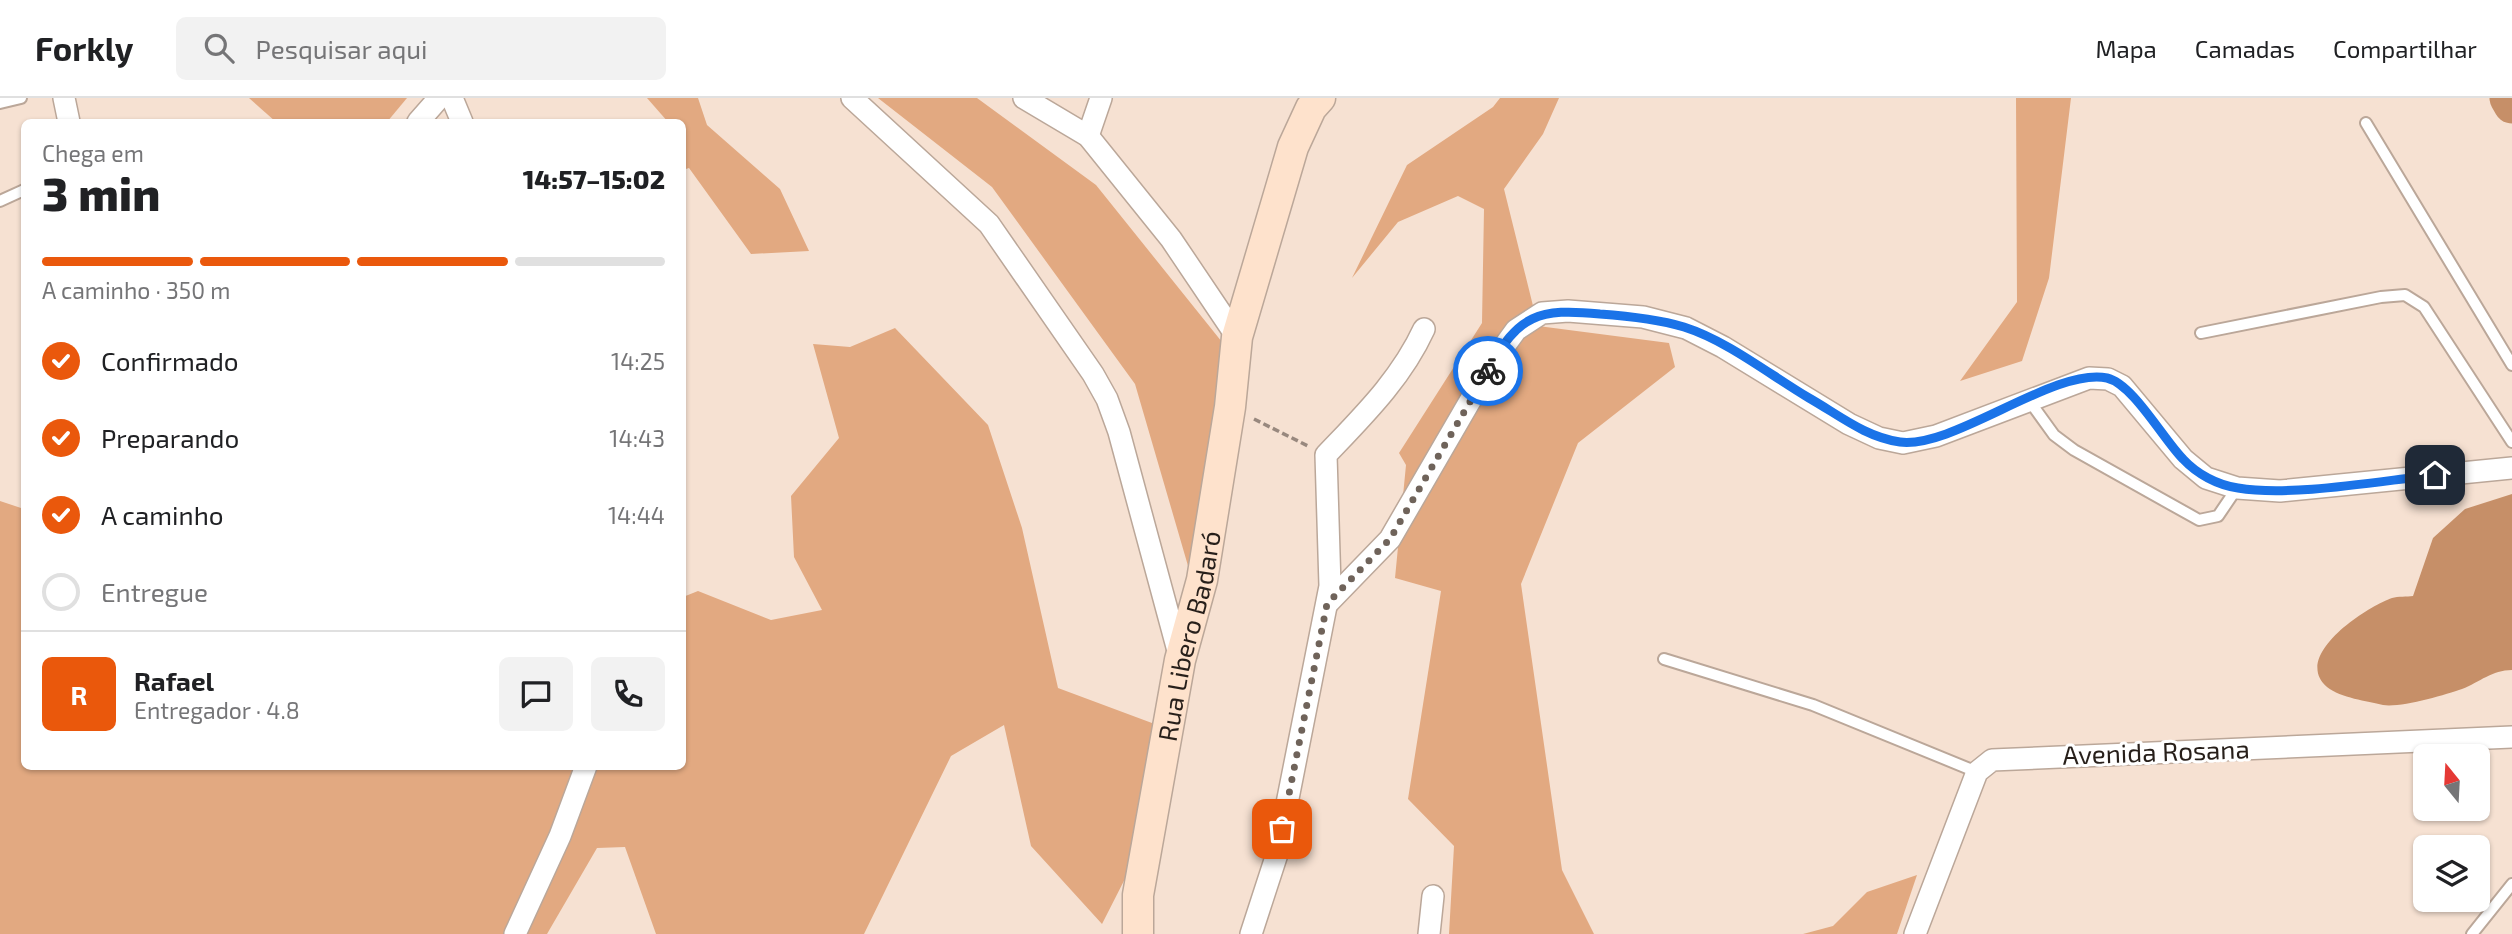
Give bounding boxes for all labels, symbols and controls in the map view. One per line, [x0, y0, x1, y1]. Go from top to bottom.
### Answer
search box [176, 17, 666, 80]
text: Forkly [35, 28, 134, 68]
icon: search [200, 29, 238, 67]
text: Pesquisar aqui [256, 33, 428, 64]
text: Mapa [2095, 34, 2157, 63]
text: Camadas [2195, 34, 2295, 63]
text: Compartilhar [2333, 34, 2477, 63]
text: Chega em [42, 139, 144, 167]
text: 14:57–15:02 [523, 163, 665, 194]
text: 3 min [42, 165, 160, 220]
text: A caminho · 350 m [42, 276, 230, 304]
courier [1453, 336, 1523, 406]
icon: check [42, 342, 80, 380]
text: Confirmado [101, 345, 239, 376]
text: 14:25 [611, 347, 665, 375]
icon: bike [1469, 352, 1507, 390]
icon: check [42, 419, 80, 457]
text: Preparando [101, 422, 239, 453]
text: 14:43 [609, 424, 665, 452]
pin [2405, 445, 2465, 505]
icon: home [2416, 456, 2454, 494]
icon: check [42, 496, 80, 534]
text: A caminho [101, 499, 224, 530]
text: 14:44 [608, 501, 665, 529]
street label: Rua Libero Badaró [1150, 528, 1225, 744]
text: Entregue [101, 576, 208, 607]
button: chat [499, 657, 573, 731]
button: phone [591, 657, 665, 731]
text: Rafael [134, 665, 214, 696]
text: R [71, 679, 87, 710]
text: Entregador · 4.8 [134, 696, 300, 724]
street label: Avenida Rosana [2062, 732, 2250, 770]
north arrow [2413, 744, 2490, 821]
map controls [2413, 744, 2490, 912]
pin [1252, 799, 1312, 859]
icon: bag [1263, 810, 1301, 848]
button: layers [2413, 835, 2490, 912]

